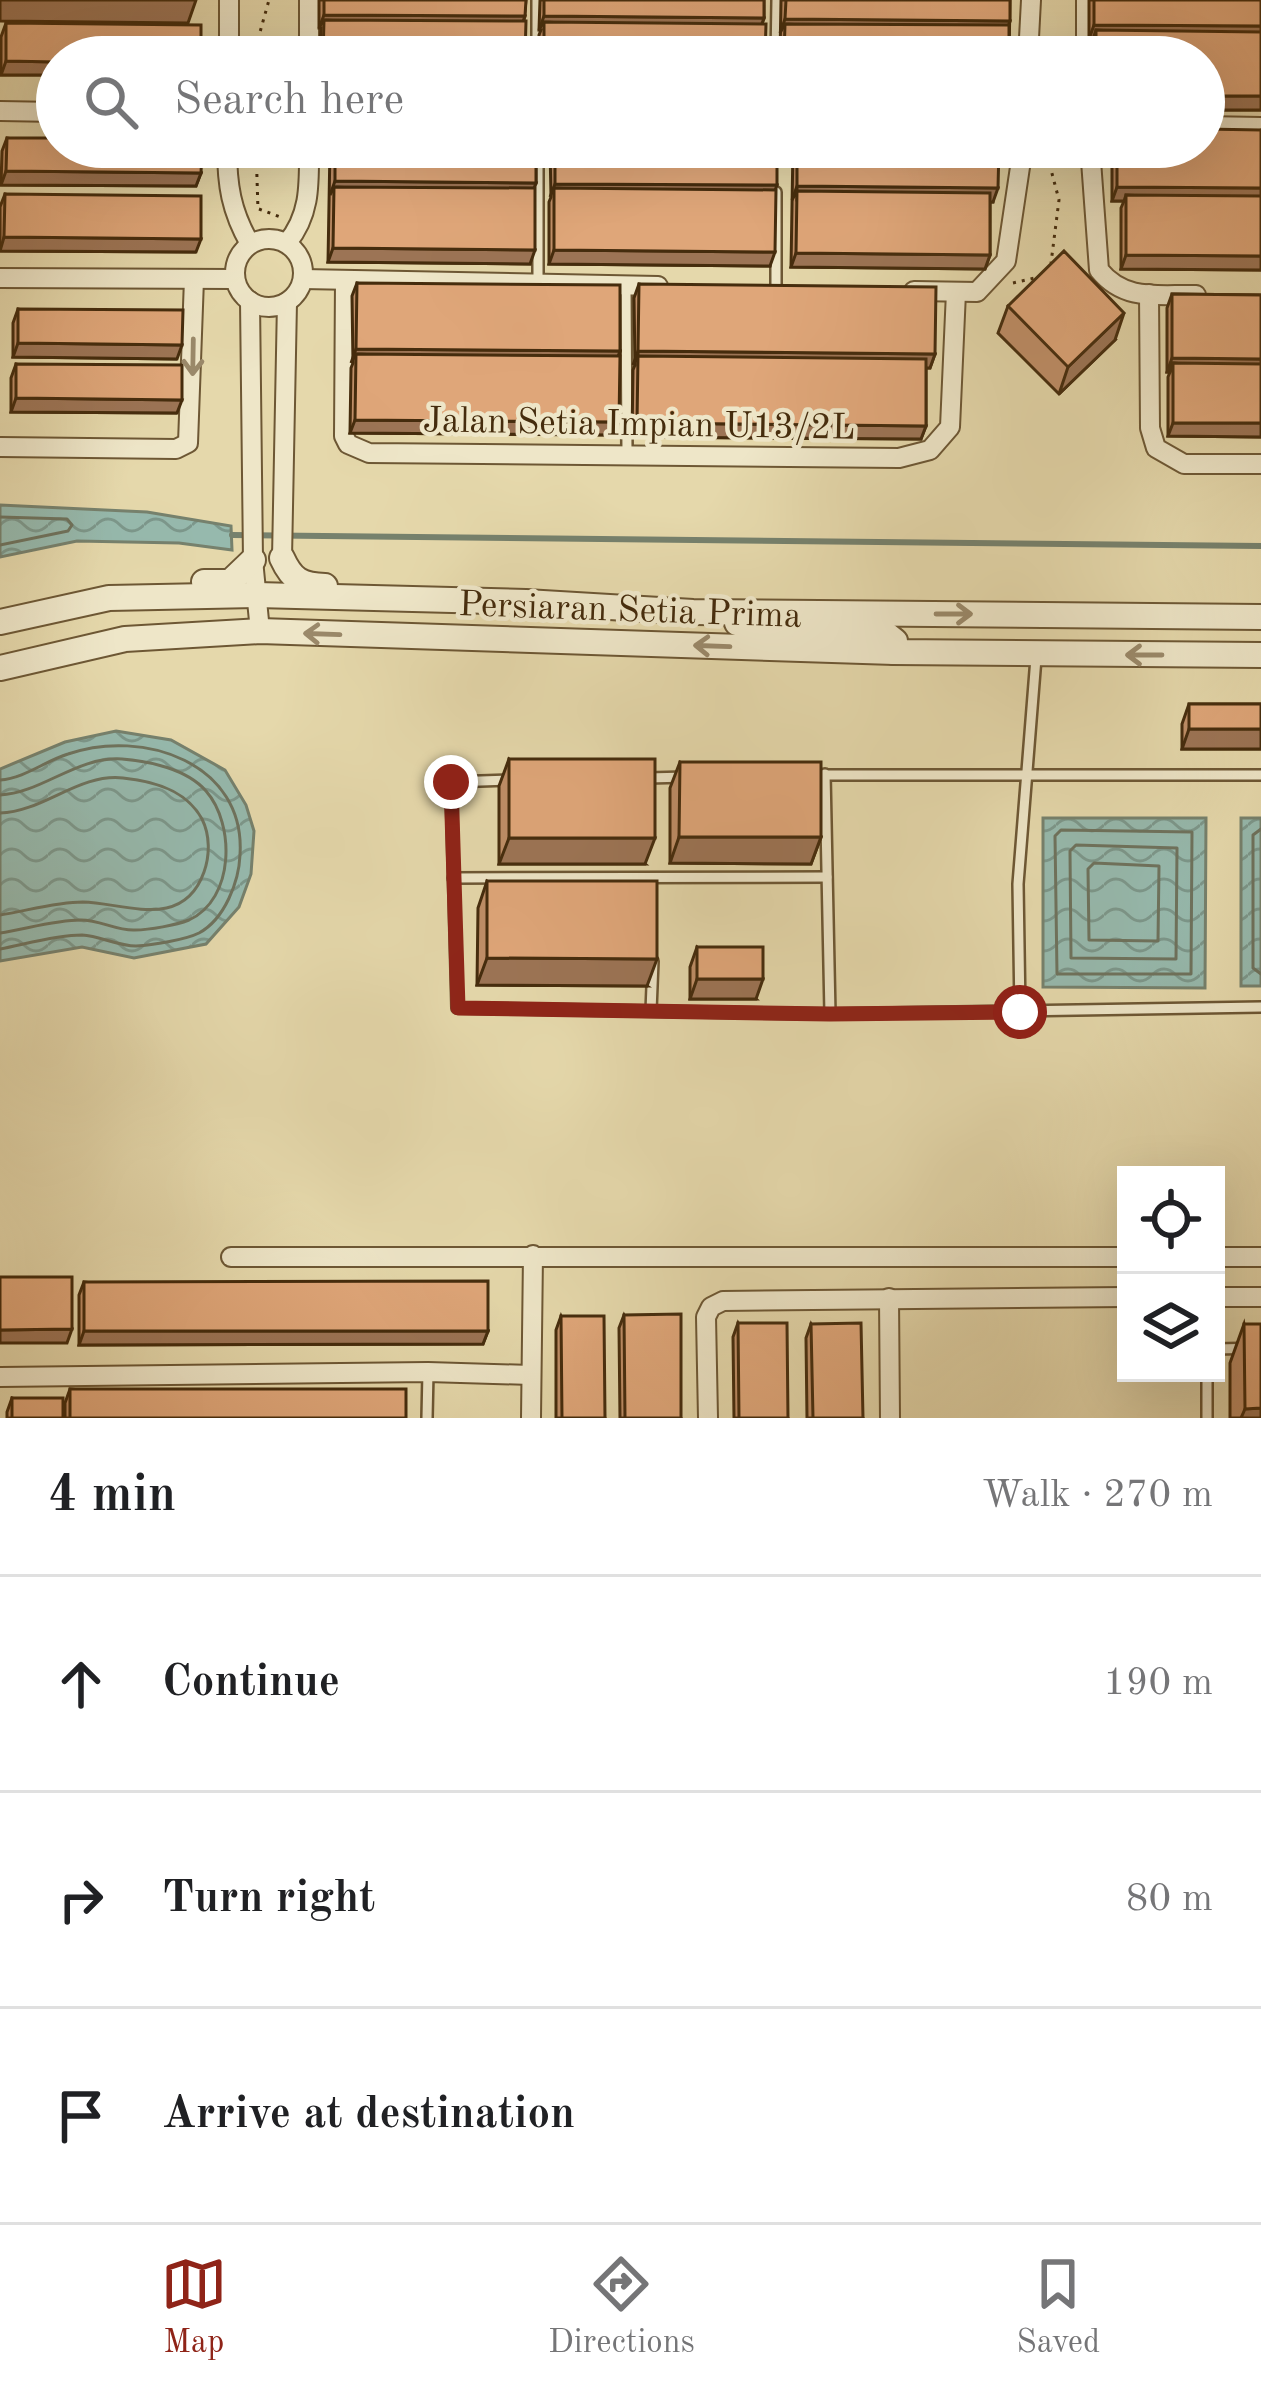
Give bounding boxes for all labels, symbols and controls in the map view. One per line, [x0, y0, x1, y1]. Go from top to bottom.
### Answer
search box [36, 36, 1225, 168]
icon: search [78, 69, 144, 135]
text: Search here [174, 79, 404, 124]
one-way arrow [181, 337, 204, 376]
street label: Jalan Setia Impian U13/2L [422, 404, 856, 448]
street label: Persiaran Setia Prima [458, 588, 802, 636]
one-way arrow [934, 603, 973, 625]
one-way arrow [303, 622, 342, 645]
one-way arrow [693, 635, 732, 658]
one-way arrow [1125, 643, 1164, 666]
route end [424, 755, 478, 809]
route start [993, 985, 1047, 1039]
map controls [1117, 1166, 1225, 1382]
button: locate [1117, 1166, 1225, 1274]
button: layers [1117, 1274, 1225, 1382]
text: 4 min [48, 1471, 176, 1522]
text: Walk · 270 m [982, 1476, 1213, 1515]
icon: ahead [48, 1651, 114, 1717]
text: Continue [162, 1661, 340, 1706]
text: 190 m [1103, 1664, 1213, 1703]
icon: right [48, 1867, 114, 1933]
text: Turn right [162, 1877, 375, 1922]
text: 80 m [1126, 1880, 1213, 1919]
icon: arrive [48, 2083, 114, 2149]
text: Arrive at destination [162, 2093, 575, 2138]
tab: Map [161, 2251, 227, 2364]
tab: Directions [548, 2251, 695, 2364]
tab: Saved [1016, 2251, 1100, 2364]

